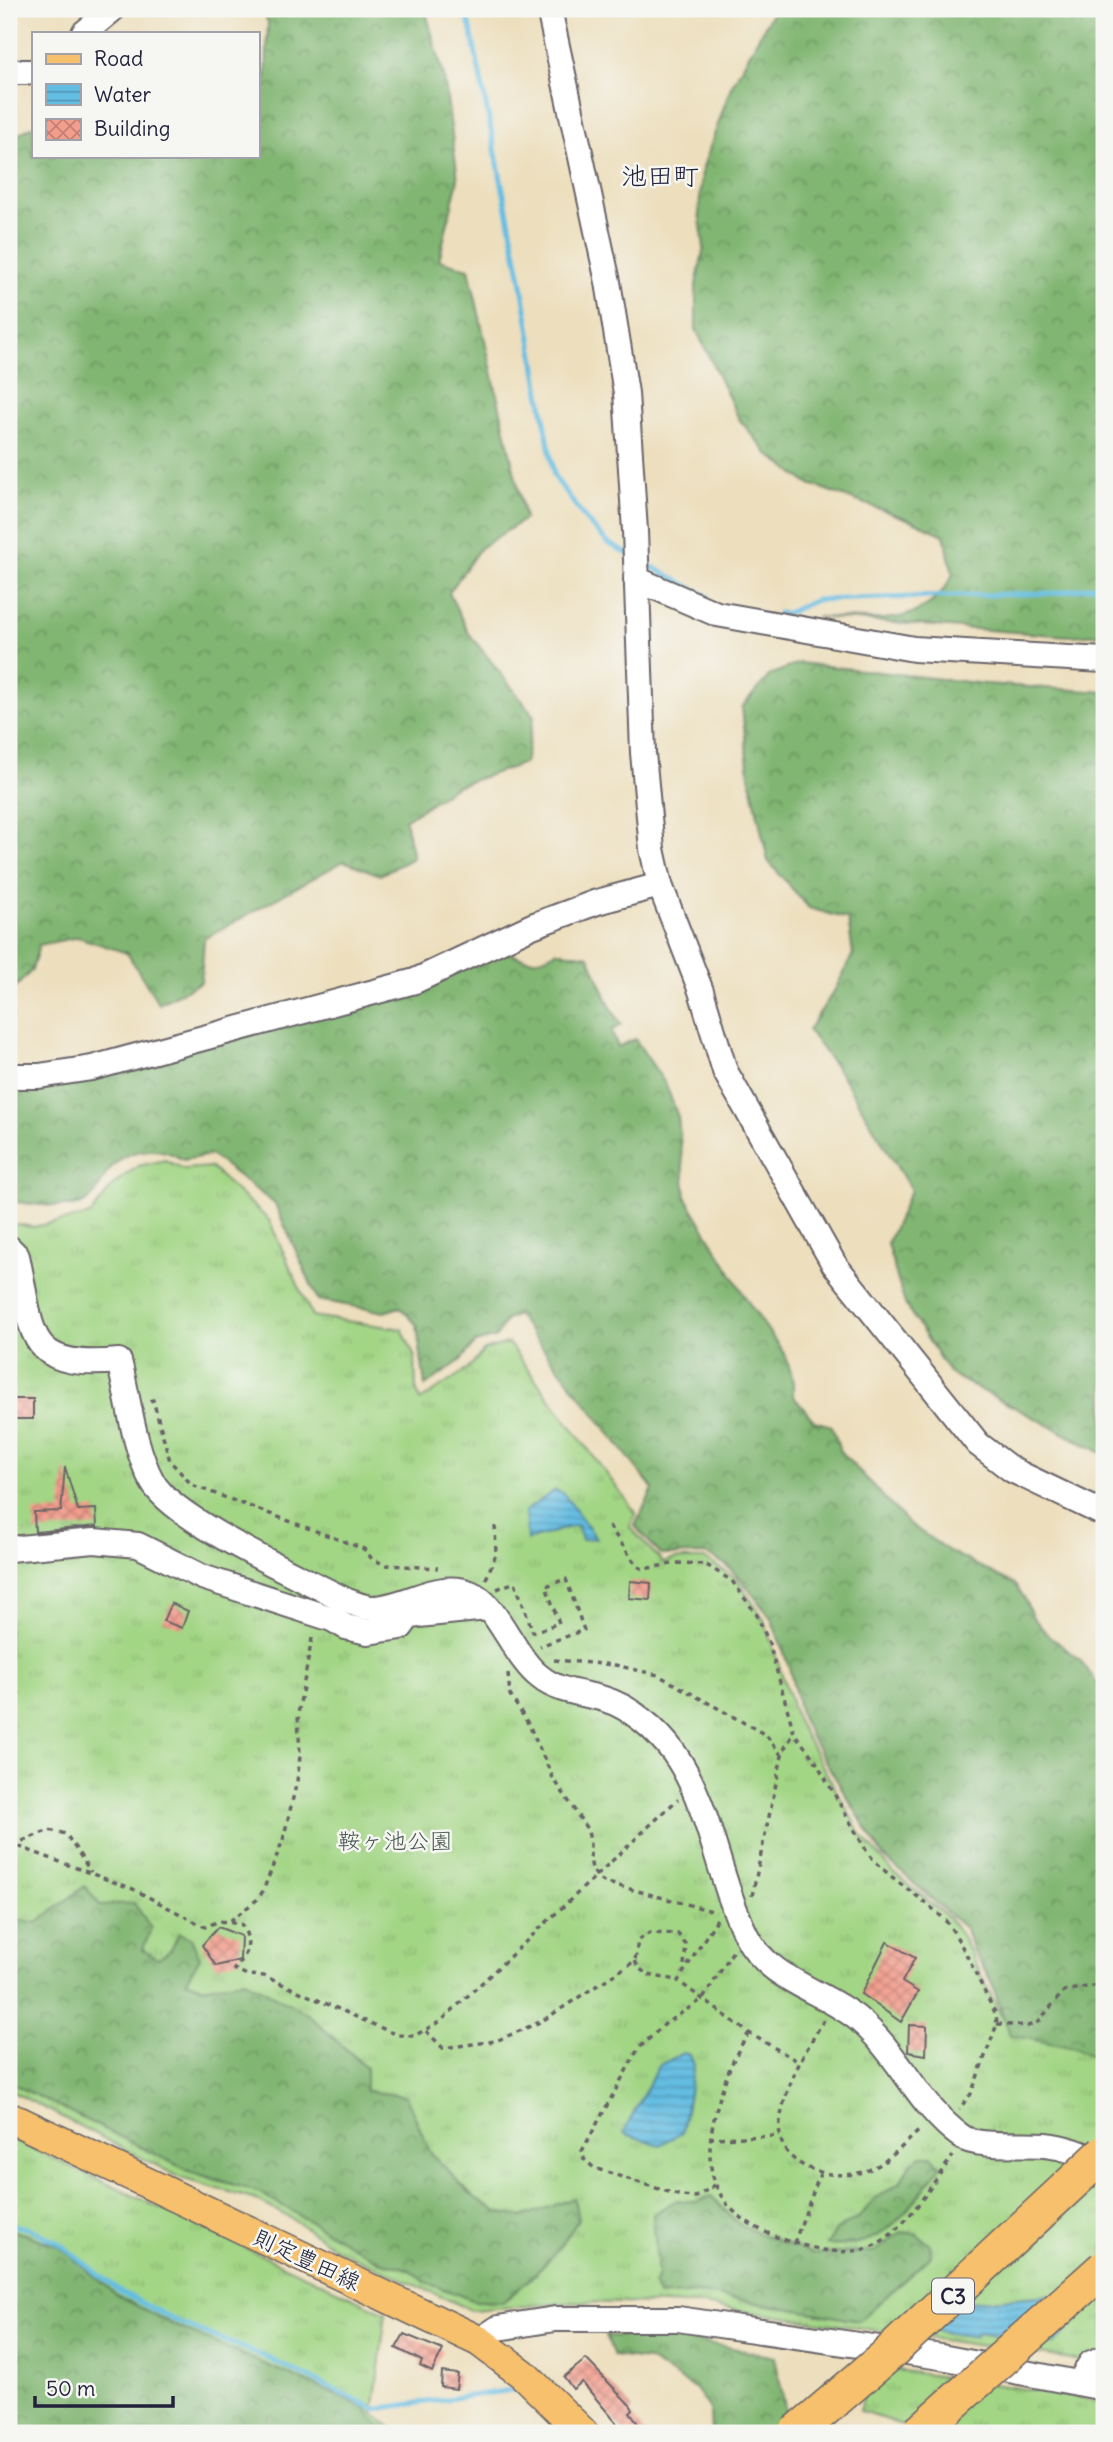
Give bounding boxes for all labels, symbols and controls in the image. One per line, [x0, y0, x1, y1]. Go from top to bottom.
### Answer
legend [32, 32, 259, 158]
text: Road [94, 45, 143, 72]
text: Water [94, 81, 152, 108]
text: Building [94, 115, 170, 142]
district label: 池田町 [621, 159, 699, 192]
park label: 鞍ヶ池公園 [338, 1826, 453, 1855]
street label: 則定豊田線 [249, 2222, 365, 2296]
road number: C3 [932, 2278, 974, 2314]
scale bar [35, 2365, 173, 2409]
text: 50 m [46, 2375, 95, 2402]

